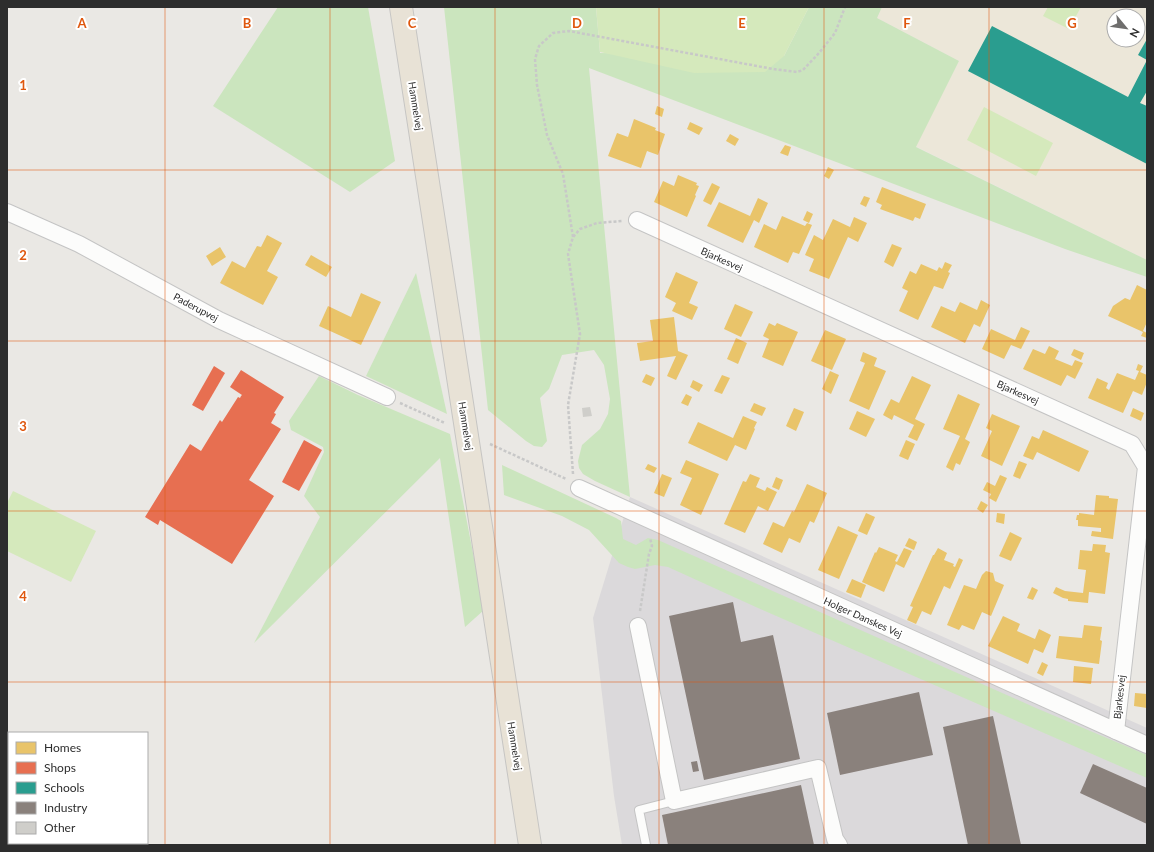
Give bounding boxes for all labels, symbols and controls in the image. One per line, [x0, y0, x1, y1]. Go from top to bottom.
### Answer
north arrow [1106, 8, 1146, 48]
text: A [76, 15, 87, 31]
text: B [243, 15, 252, 31]
text: C [408, 15, 417, 31]
text: D [572, 15, 582, 31]
text: E [738, 15, 746, 31]
text: F [903, 15, 911, 31]
text: G [1067, 15, 1077, 31]
text: N [1127, 26, 1143, 40]
text: 1 [19, 77, 27, 93]
street label: Hammelvej [406, 81, 426, 131]
street label: Bjarkesvej [699, 244, 745, 274]
text: 2 [19, 247, 27, 263]
street label: Paderupvej [172, 290, 220, 324]
street label: Bjarkesvej [995, 377, 1041, 407]
street label: Hammelvej [456, 401, 476, 451]
text: 3 [19, 418, 27, 434]
text: 4 [19, 588, 27, 604]
street label: Holger Danskes Vej [822, 594, 904, 640]
street label: Bjarkesvej [1111, 674, 1127, 720]
street label: Hammelvej [505, 721, 525, 771]
legend [8, 732, 148, 844]
text: Homes [44, 740, 81, 755]
text: Shops [44, 760, 76, 775]
text: Schools [44, 780, 85, 795]
text: Industry [44, 800, 88, 815]
text: Other [44, 820, 76, 835]

